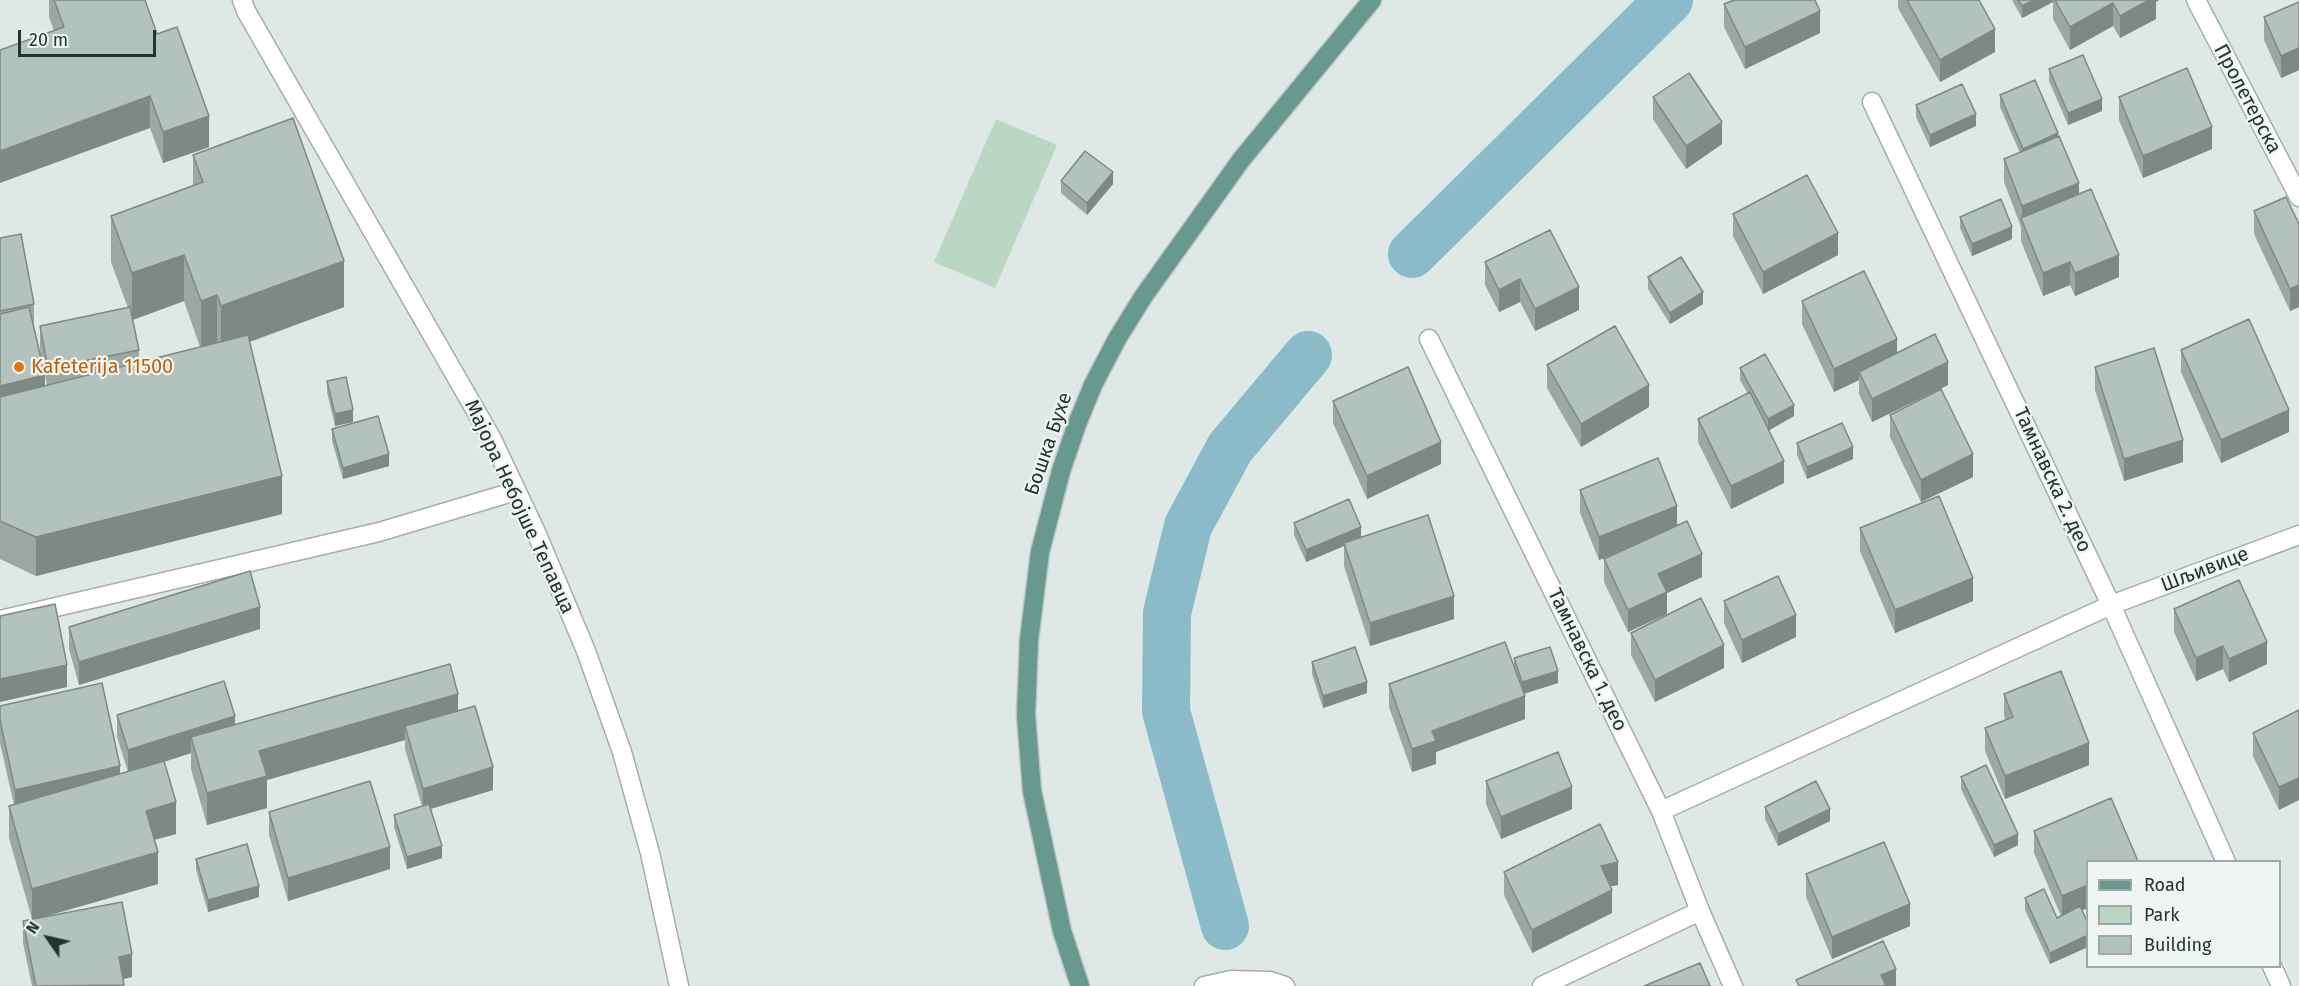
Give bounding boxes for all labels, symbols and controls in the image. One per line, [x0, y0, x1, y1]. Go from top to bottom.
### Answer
scale bar [21, 18, 159, 56]
text: 20 m [29, 29, 68, 51]
street label: Пролетерска [2208, 40, 2286, 158]
place label: Kafeterija 11500 [31, 355, 173, 379]
marker: Kafeterija 11500 [12, 360, 26, 374]
street label: Бошка Бухе [1020, 389, 1078, 499]
street label: Мајора Небојше Тепавца [459, 396, 579, 618]
street label: Тамнавска 2. део [2008, 404, 2096, 556]
street label: Шљивице [2158, 542, 2252, 598]
street label: Тамнавска 1. део [1542, 585, 1632, 735]
legend [2086, 860, 2281, 968]
text: Road [2144, 874, 2186, 896]
text: Park [2144, 904, 2179, 926]
north arrow [18, 908, 78, 968]
text: N [22, 918, 44, 937]
text: Building [2144, 934, 2211, 956]

